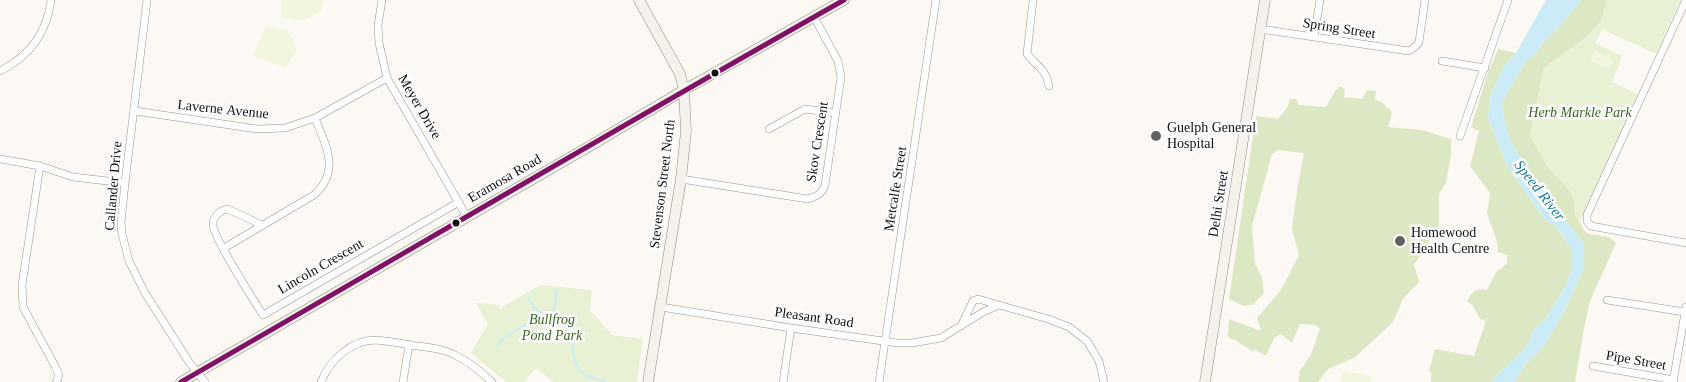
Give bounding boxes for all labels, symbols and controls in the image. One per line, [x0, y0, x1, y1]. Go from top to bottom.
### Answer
street label: Spring Street [1301, 15, 1377, 43]
unlabelled marker [710, 68, 720, 78]
street label: Meyer Drive [394, 72, 444, 142]
street label: Laverne Avenue [176, 97, 270, 123]
street label: Skov Crescent [803, 101, 833, 183]
park label: Herb Markle Park [1528, 105, 1632, 121]
street label: Stevenson Street North [647, 119, 679, 249]
place label: Guelph General Hospital [1167, 120, 1256, 152]
marker: Guelph General Hospital [1149, 129, 1163, 143]
street label: Callander Drive [102, 141, 126, 231]
street label: Metcalfe Street [881, 145, 911, 233]
street label: Eramosa Road [465, 151, 545, 207]
water label: Speed River [1510, 157, 1568, 225]
street label: Delhi Street [1205, 169, 1233, 239]
unlabelled marker [451, 218, 461, 228]
place label: Homewood Health Centre [1411, 225, 1489, 258]
marker: Homewood Health Centre [1393, 234, 1407, 248]
street label: Lincoln Crescent [275, 236, 367, 298]
street label: Pleasant Road [773, 304, 855, 332]
park label: Bullfrog Pond Park [522, 312, 582, 344]
street label: Pipe Street [1604, 347, 1668, 375]

